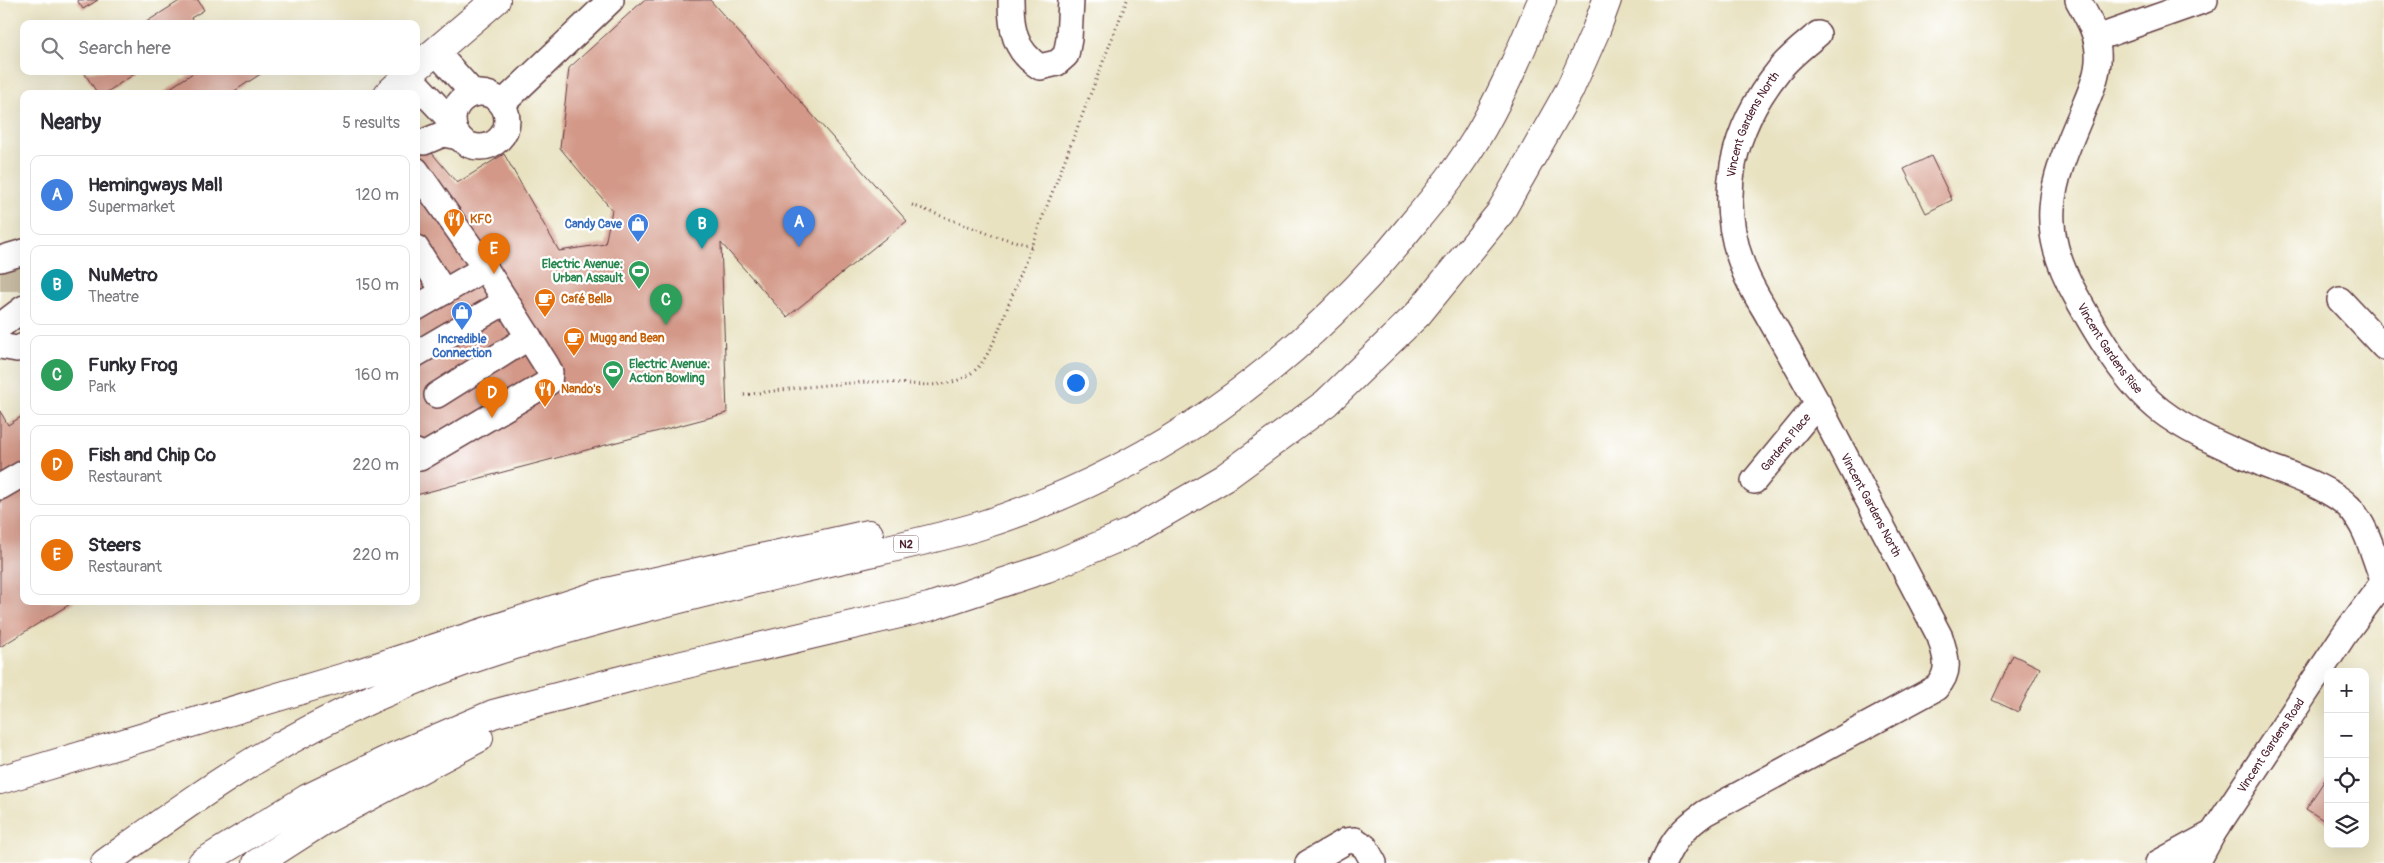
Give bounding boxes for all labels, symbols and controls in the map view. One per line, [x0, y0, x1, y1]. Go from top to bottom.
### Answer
search box [20, 20, 420, 75]
icon: search [38, 34, 66, 62]
text: Search here [78, 36, 171, 60]
street label: Vincent Gardens North [1724, 68, 1783, 178]
text: Nearby [40, 109, 101, 136]
text: 5 results [342, 113, 400, 133]
text: Hemingways Mall [88, 173, 223, 197]
text: A [52, 185, 62, 205]
text: 120 m [355, 185, 399, 205]
text: Supermarket [88, 197, 175, 217]
pin: A [783, 206, 815, 247]
restaurant icon: KFC [442, 207, 466, 238]
pin: B [686, 208, 718, 249]
place label: KFC [470, 212, 492, 227]
shop icon: Candy Cave [626, 212, 650, 243]
place label: Candy Cave [565, 217, 623, 232]
pin: E [478, 233, 510, 274]
place label: Electric Avenue: Urban Assault [542, 257, 624, 286]
sports icon: Electric Avenue: Urban Assault [627, 259, 651, 290]
text: NuMetro [88, 263, 158, 287]
text: B [52, 275, 62, 295]
text: 150 m [355, 275, 399, 295]
pin: C [650, 284, 682, 325]
text: Theatre [88, 287, 139, 307]
cafe icon: Café Bella [533, 287, 557, 318]
place label: Café Bella [561, 292, 612, 307]
shop icon: Incredible Connection [450, 300, 474, 331]
street label: Vincent Gardens Rise [2074, 301, 2146, 397]
cafe icon: Mugg and Bean [562, 326, 586, 357]
place label: Mugg and Bean [590, 331, 665, 346]
place label: Incredible Connection [432, 332, 492, 361]
text: Funky Frog [88, 353, 178, 377]
place label: Electric Avenue: Action Bowling [629, 357, 710, 386]
sports icon: Electric Avenue: Action Bowling [601, 359, 625, 390]
text: C [52, 365, 62, 385]
text: 160 m [355, 365, 399, 385]
your location [1063, 370, 1089, 396]
text: Park [88, 377, 116, 397]
pin: D [476, 377, 508, 418]
restaurant icon: Nando's [533, 377, 557, 408]
place label: Nando's [561, 382, 602, 397]
street label: Gardens Place [1758, 410, 1814, 475]
text: Fish and Chip Co [88, 443, 216, 467]
street label: Vincent Gardens North [1837, 451, 1904, 560]
text: D [52, 455, 62, 475]
text: 220 m [353, 455, 399, 475]
text: Restaurant [88, 467, 162, 487]
text: Steers [88, 533, 141, 557]
road number: N2 [894, 536, 918, 552]
text: E [53, 545, 61, 565]
text: 220 m [353, 545, 399, 565]
text: Restaurant [88, 557, 162, 577]
map controls [2324, 668, 2369, 848]
button: + [2324, 668, 2369, 713]
street label: Vincent Gardens Road [2235, 695, 2308, 796]
button: − [2324, 713, 2369, 758]
button: locate [2324, 758, 2369, 803]
button: layers [2324, 803, 2369, 848]

